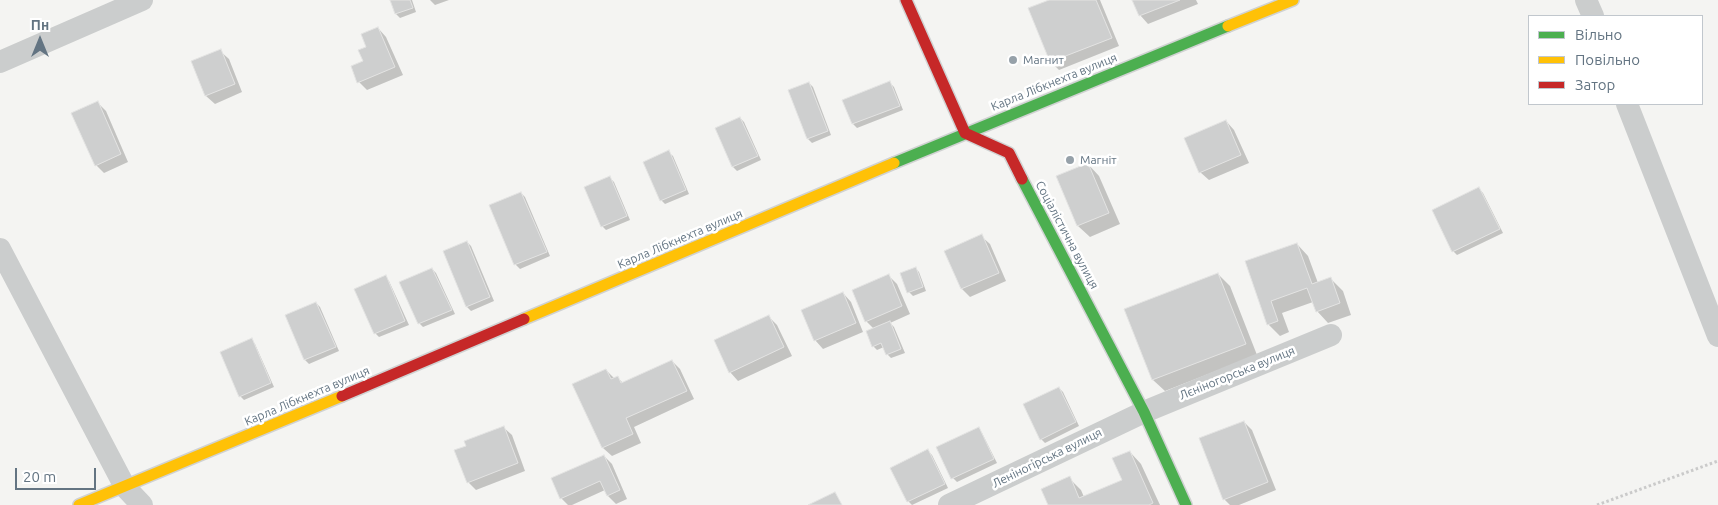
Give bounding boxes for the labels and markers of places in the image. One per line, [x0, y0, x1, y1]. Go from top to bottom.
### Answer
place label: Магнит [1023, 53, 1064, 67]
marker: Магнит [1007, 54, 1019, 66]
place label: Магніт [1080, 153, 1117, 167]
marker: Магніт [1064, 154, 1076, 166]

